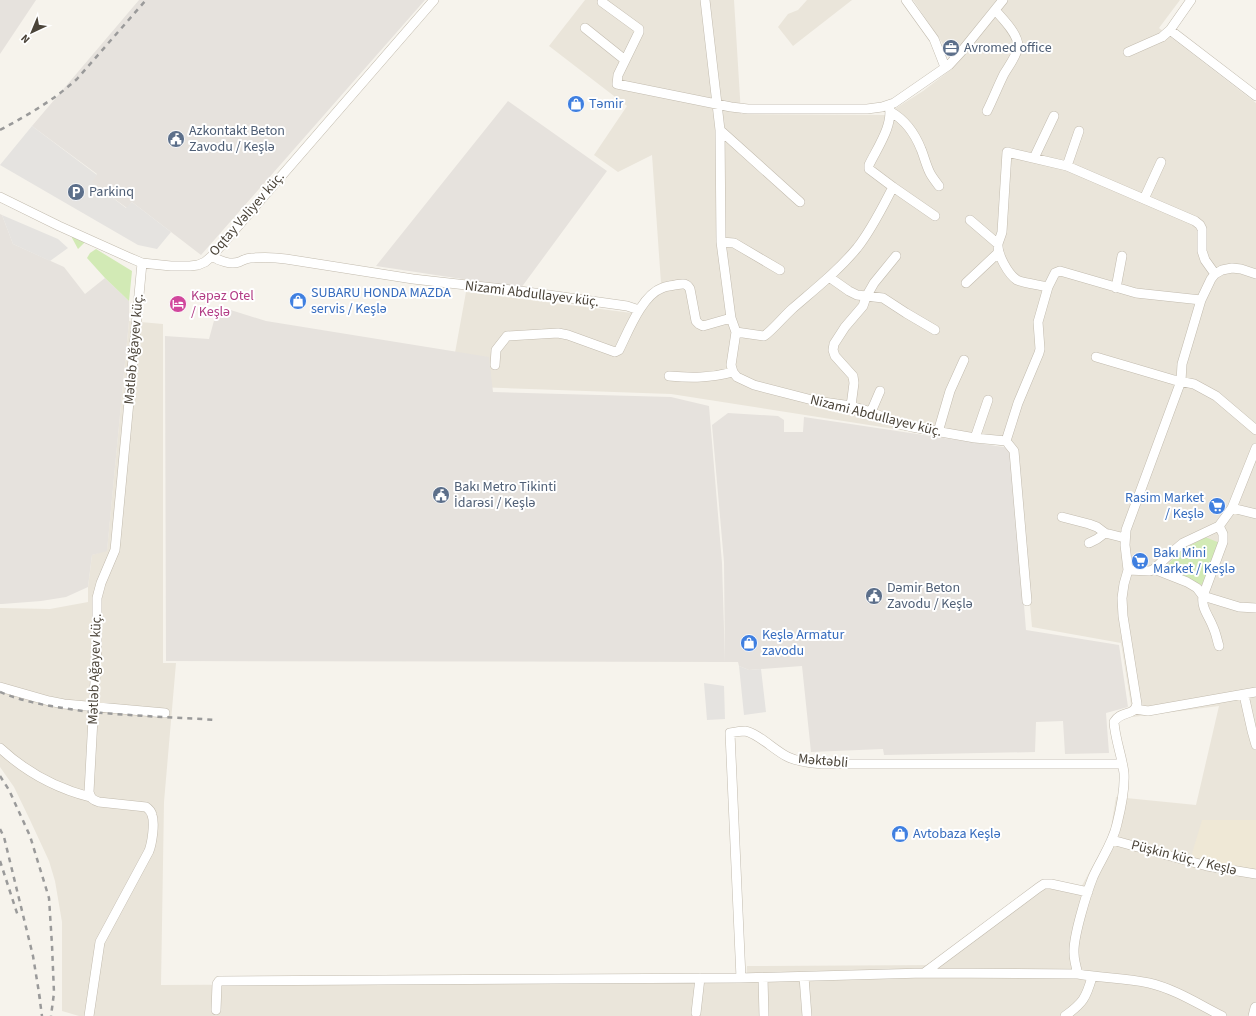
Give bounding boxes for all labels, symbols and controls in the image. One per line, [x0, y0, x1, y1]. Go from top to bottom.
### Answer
north arrow [12, 12, 52, 52]
text: N [18, 31, 33, 47]
office icon: Avromed office [941, 38, 961, 58]
place label: Avromed office [964, 38, 1052, 58]
shop icon: Təmir [566, 94, 586, 114]
place label: Təmir [589, 94, 623, 114]
place label: Azkontakt Beton Zavodu / Keşlə [189, 121, 285, 157]
public building icon: Azkontakt Beton Zavodu / Keşlə [166, 129, 186, 149]
street label: Oqtay Vəliyev küç. [205, 167, 289, 261]
parking icon: Parkinq [66, 182, 86, 202]
place label: Parkinq [89, 182, 134, 202]
street label: Nizami Abdullayev küç. [464, 276, 600, 312]
place label: SUBARU HONDA MAZDA servis / Keşlə [311, 283, 451, 319]
place label: Kəpəz Otel / Keşlə [191, 286, 254, 322]
shop icon: SUBARU HONDA MAZDA servis / Keşlə [288, 291, 308, 311]
street label: Mətləb Ağayev küç. [119, 293, 149, 405]
hotel icon: Kəpəz Otel / Keşlə [168, 294, 188, 314]
street label: Nizami Abdullayev küç. [808, 390, 944, 442]
place label: Bakı Metro Tikinti İdarəsi / Keşlə [454, 477, 556, 513]
public building icon: Bakı Metro Tikinti İdarəsi / Keşlə [431, 485, 451, 505]
place label: Rasim Market / Keşlə [1125, 488, 1204, 524]
supermarket icon: Rasim Market / Keşlə [1207, 496, 1227, 516]
place label: Bakı Mini Market / Keşlə [1153, 543, 1235, 579]
supermarket icon: Bakı Mini Market / Keşlə [1130, 551, 1150, 571]
place label: Dəmir Beton Zavodu / Keşlə [887, 578, 973, 614]
public building icon: Dəmir Beton Zavodu / Keşlə [864, 586, 884, 606]
street label: Mətləb Ağayev küç. [83, 613, 107, 725]
place label: Keşlə Armatur zavodu [762, 625, 844, 661]
shop icon: Keşlə Armatur zavodu [739, 633, 759, 653]
street label: Məktəbli [797, 749, 849, 773]
shop icon: Avtobaza Keşlə [890, 824, 910, 844]
place label: Avtobaza Keşlə [913, 824, 1001, 844]
street label: Püşkin küç. / Keşlə [1129, 835, 1239, 881]

